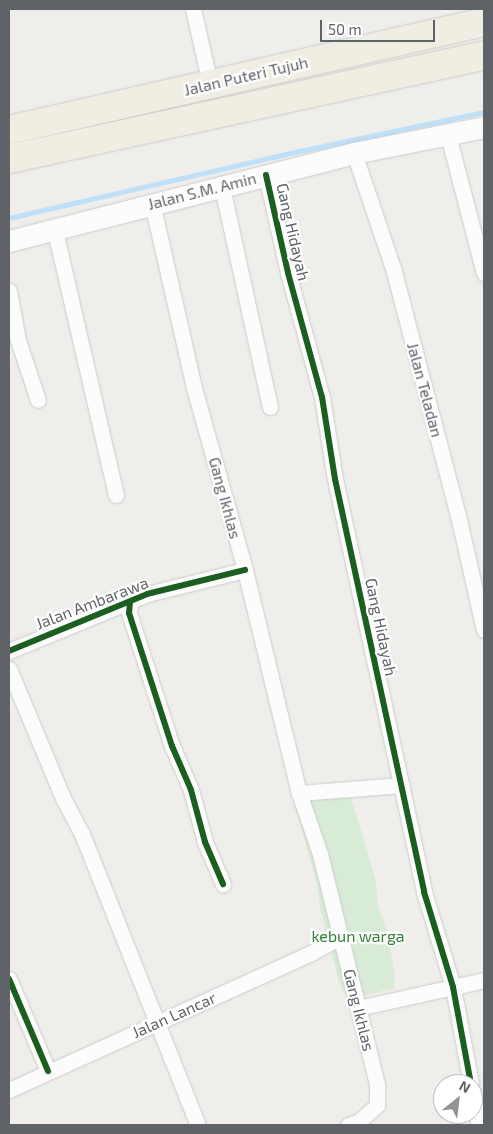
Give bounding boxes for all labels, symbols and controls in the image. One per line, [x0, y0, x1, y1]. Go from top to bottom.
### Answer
scale bar [323, 10, 438, 42]
text: 50 m [328, 20, 362, 38]
street label: Jalan Puteri Tujuh [182, 52, 310, 100]
street label: Jalan S.M. Amin [145, 168, 259, 214]
street label: Gang Hidayah [272, 181, 314, 283]
street label: Jalan Teladan [403, 340, 447, 440]
street label: Gang Ikhlas [205, 455, 245, 541]
street label: Jalan Ambarawa [33, 573, 151, 633]
street label: Gang Hidayah [361, 576, 401, 678]
park label: kebun warga [311, 926, 405, 946]
street label: Gang Ikhlas [340, 967, 378, 1053]
street label: Jalan Lancar [129, 988, 219, 1042]
north arrow [433, 1074, 483, 1124]
text: N [456, 1076, 474, 1096]

